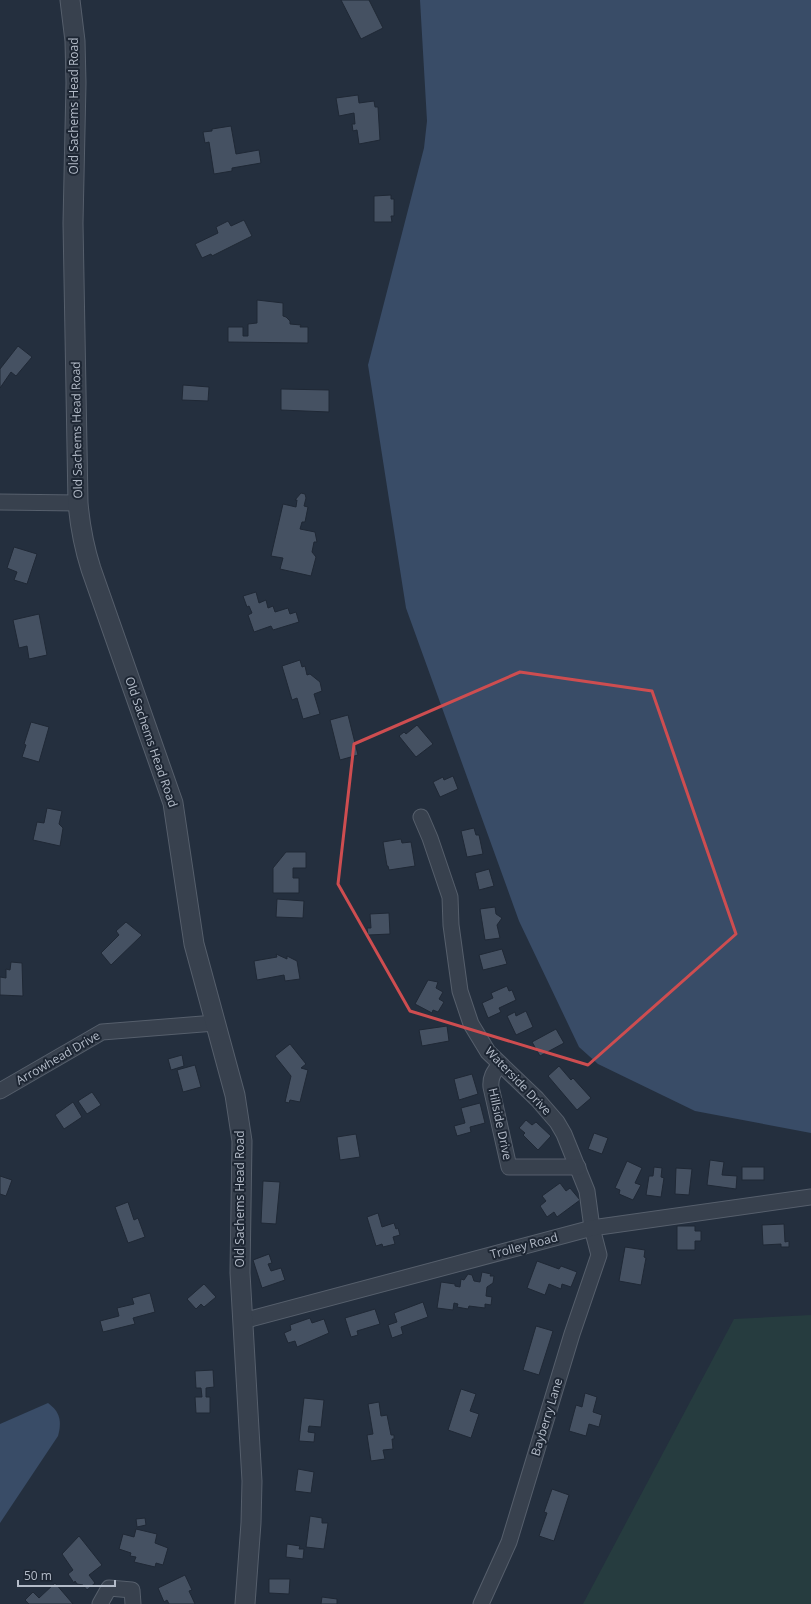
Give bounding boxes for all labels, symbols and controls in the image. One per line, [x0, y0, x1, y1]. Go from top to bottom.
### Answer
street label: Old Sachems Head Road [65, 37, 82, 175]
street label: Old Sachems Head Road [67, 361, 86, 499]
street label: Old Sachems Head Road [121, 674, 182, 809]
street label: Arrowhead Drive [13, 1026, 103, 1089]
street label: Waterside Drive [481, 1043, 556, 1119]
street label: Hillside Drive [485, 1086, 516, 1162]
street label: Old Sachems Head Road [231, 1130, 248, 1268]
street label: Trolley Road [488, 1228, 560, 1263]
street label: Bayberry Lane [527, 1376, 566, 1458]
scale bar [18, 1562, 115, 1588]
text: 50 m [24, 1567, 52, 1584]

